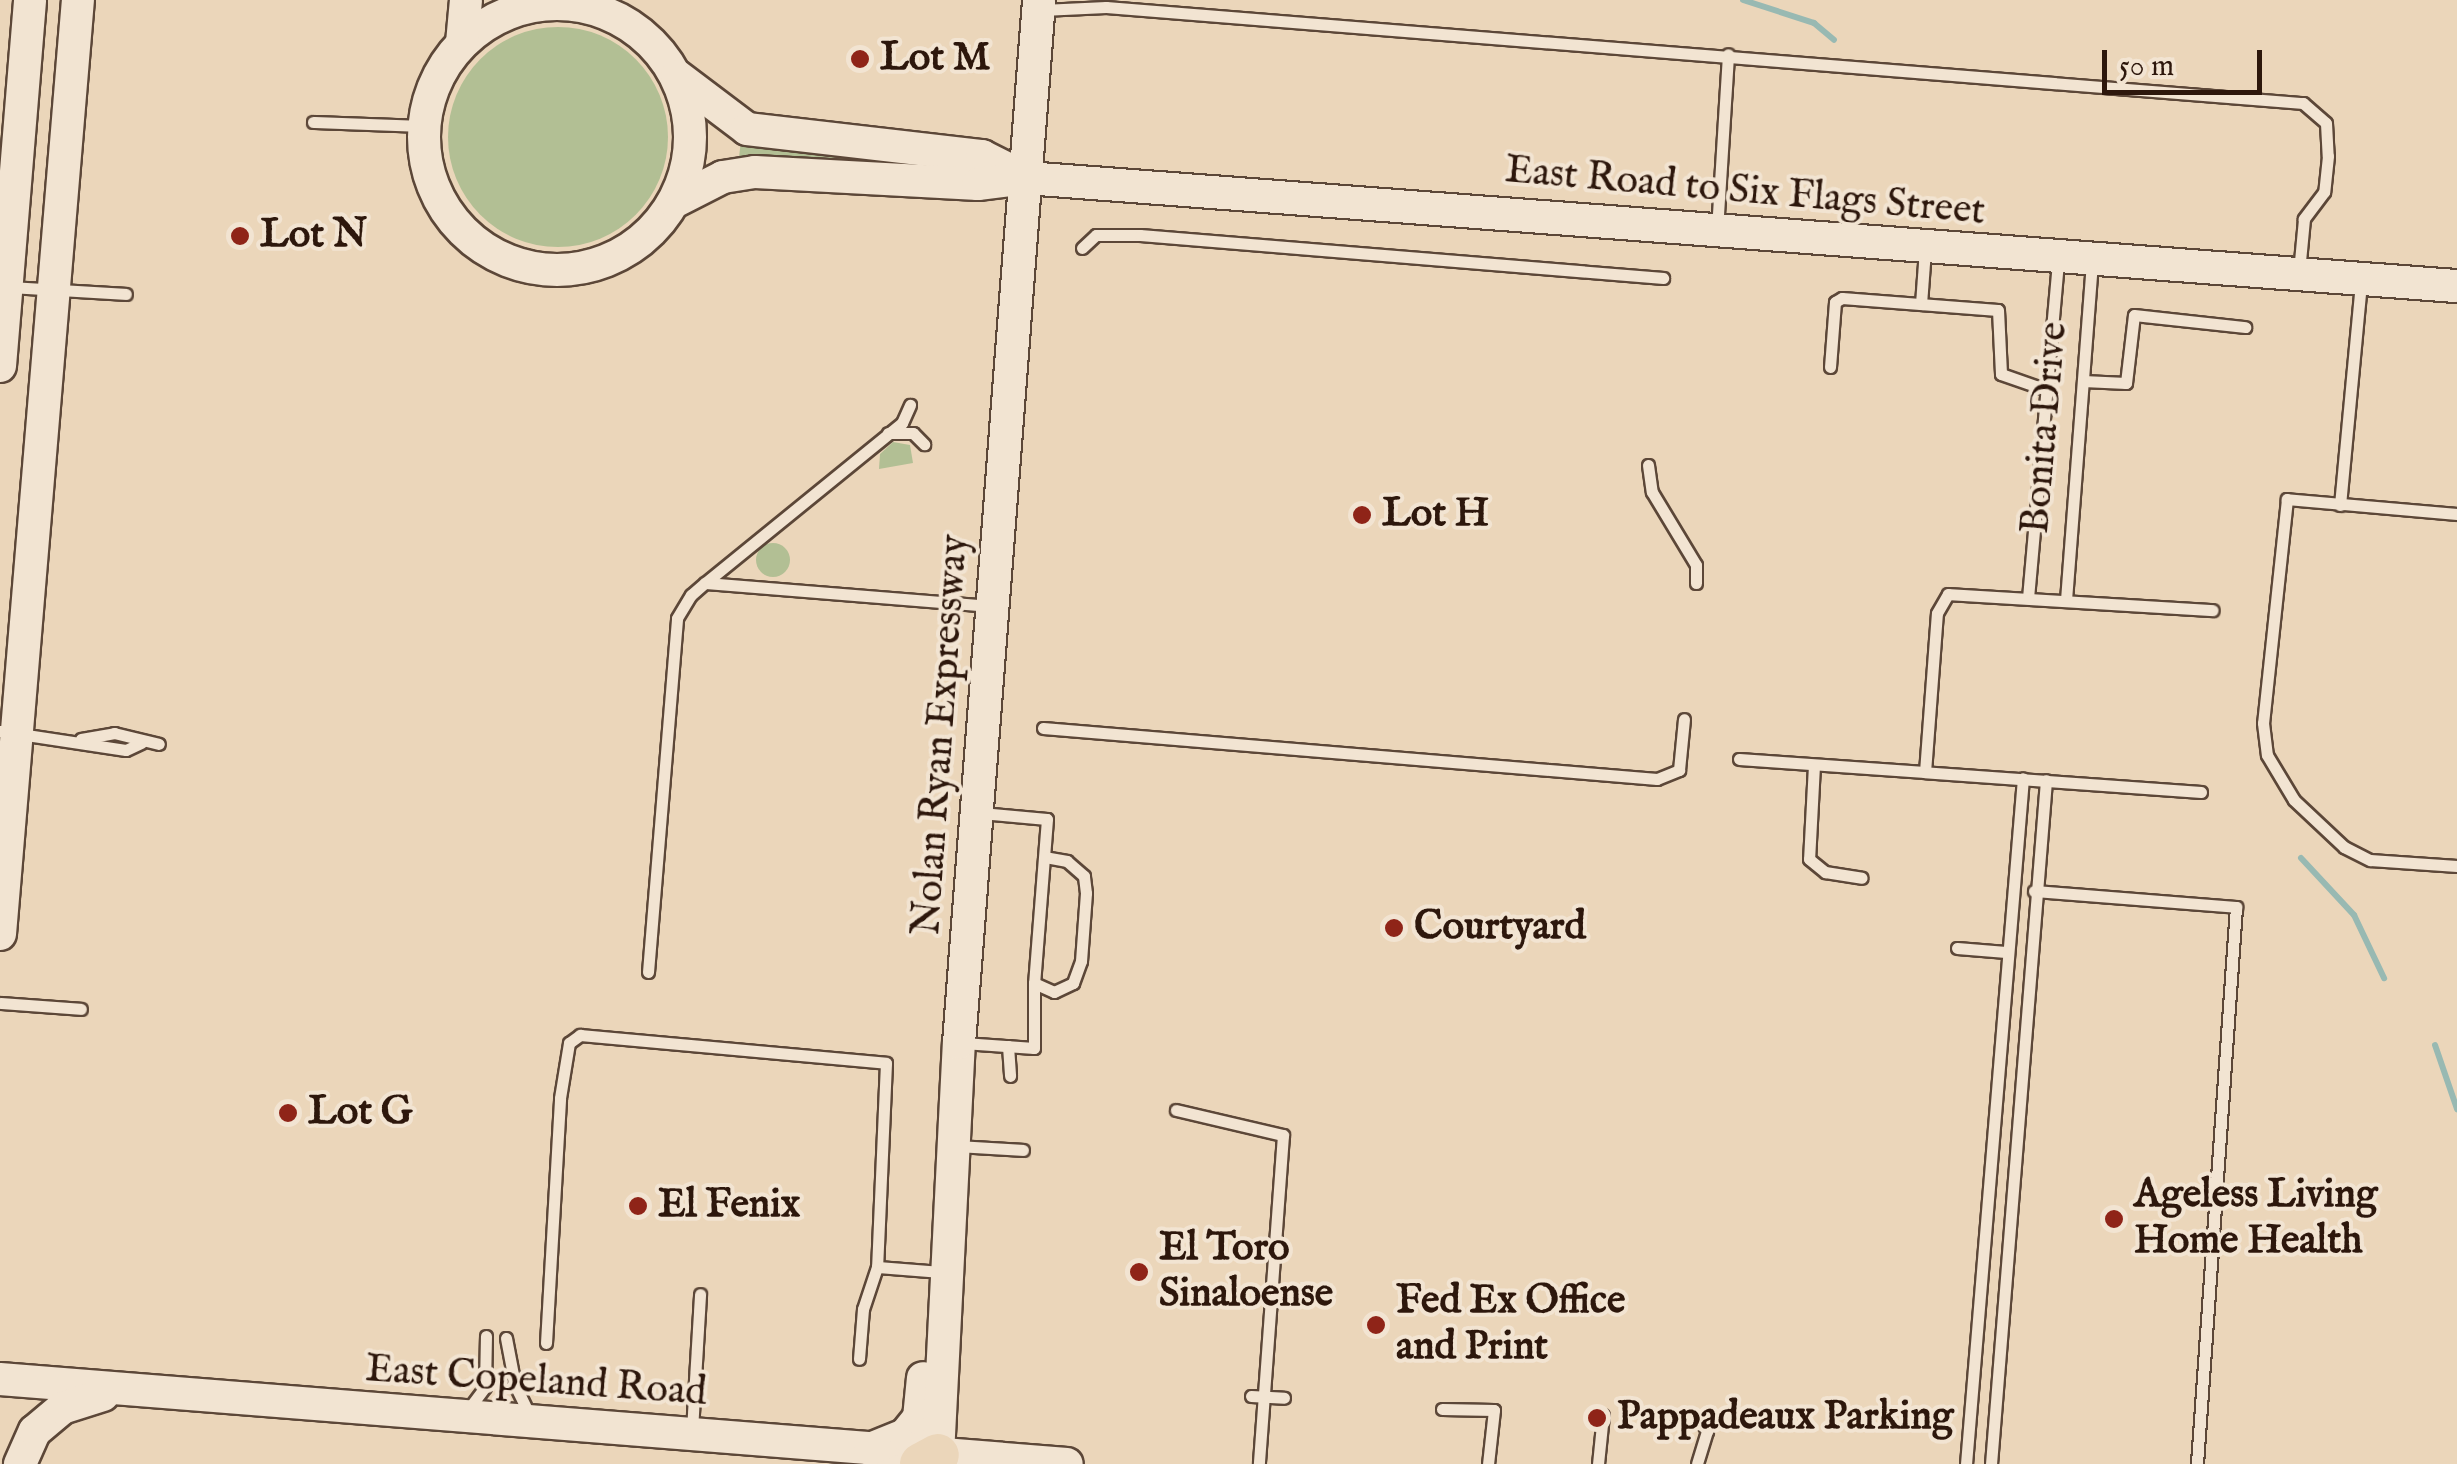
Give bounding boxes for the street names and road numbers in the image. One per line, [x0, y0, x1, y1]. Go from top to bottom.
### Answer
street label: East Road to Six Flags Street [1503, 147, 1987, 237]
street label: Bonita Drive [2013, 320, 2079, 536]
street label: Nolan Ryan Expressway [904, 533, 980, 937]
street label: East Copeland Road [364, 1346, 708, 1418]

